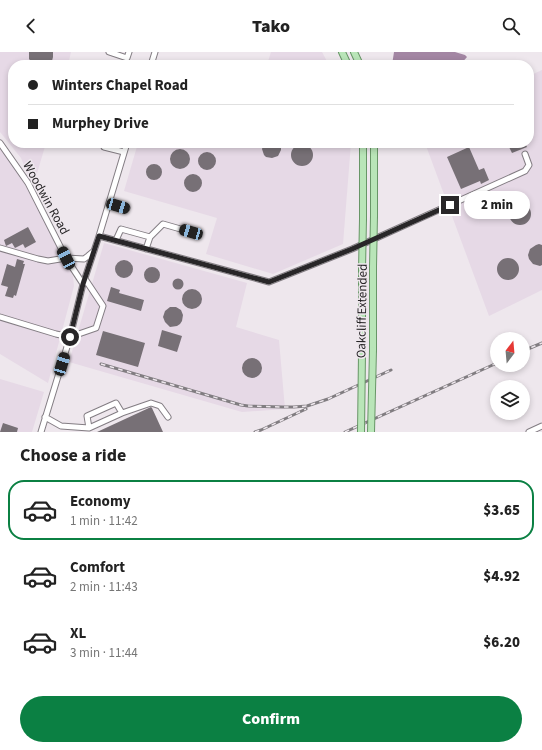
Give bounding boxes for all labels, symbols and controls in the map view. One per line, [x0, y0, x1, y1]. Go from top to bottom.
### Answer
text: Tako [252, 14, 290, 39]
icon: back [20, 15, 42, 37]
icon: search [500, 15, 522, 37]
text: Winters Chapel Road [52, 75, 188, 96]
text: Murphey Drive [52, 113, 149, 134]
street label: Woodwin Road [18, 158, 74, 238]
callout: 2 min [464, 191, 530, 219]
route end [441, 196, 459, 214]
text: 2 min [481, 196, 513, 214]
car [105, 197, 131, 215]
car [178, 223, 204, 241]
car [55, 245, 77, 271]
street label: Oakcliff Extended [352, 264, 372, 358]
route start [61, 328, 79, 346]
north arrow [490, 332, 530, 372]
map controls [490, 332, 530, 420]
car [53, 351, 71, 377]
button: layers [490, 380, 530, 420]
text: Choose a ride [20, 443, 126, 468]
text: Economy [70, 491, 131, 512]
icon: car [22, 492, 58, 528]
text: $3.65 [483, 500, 520, 521]
text: 1 min · 11:42 [70, 512, 138, 530]
text: Comfort [70, 557, 125, 578]
icon: car [22, 558, 58, 594]
text: $4.92 [483, 566, 520, 587]
text: 2 min · 11:43 [70, 578, 138, 596]
text: XL [70, 623, 86, 644]
icon: car [22, 624, 58, 660]
text: $6.20 [483, 632, 520, 653]
text: 3 min · 11:44 [70, 644, 138, 662]
button: Confirm [20, 696, 522, 742]

